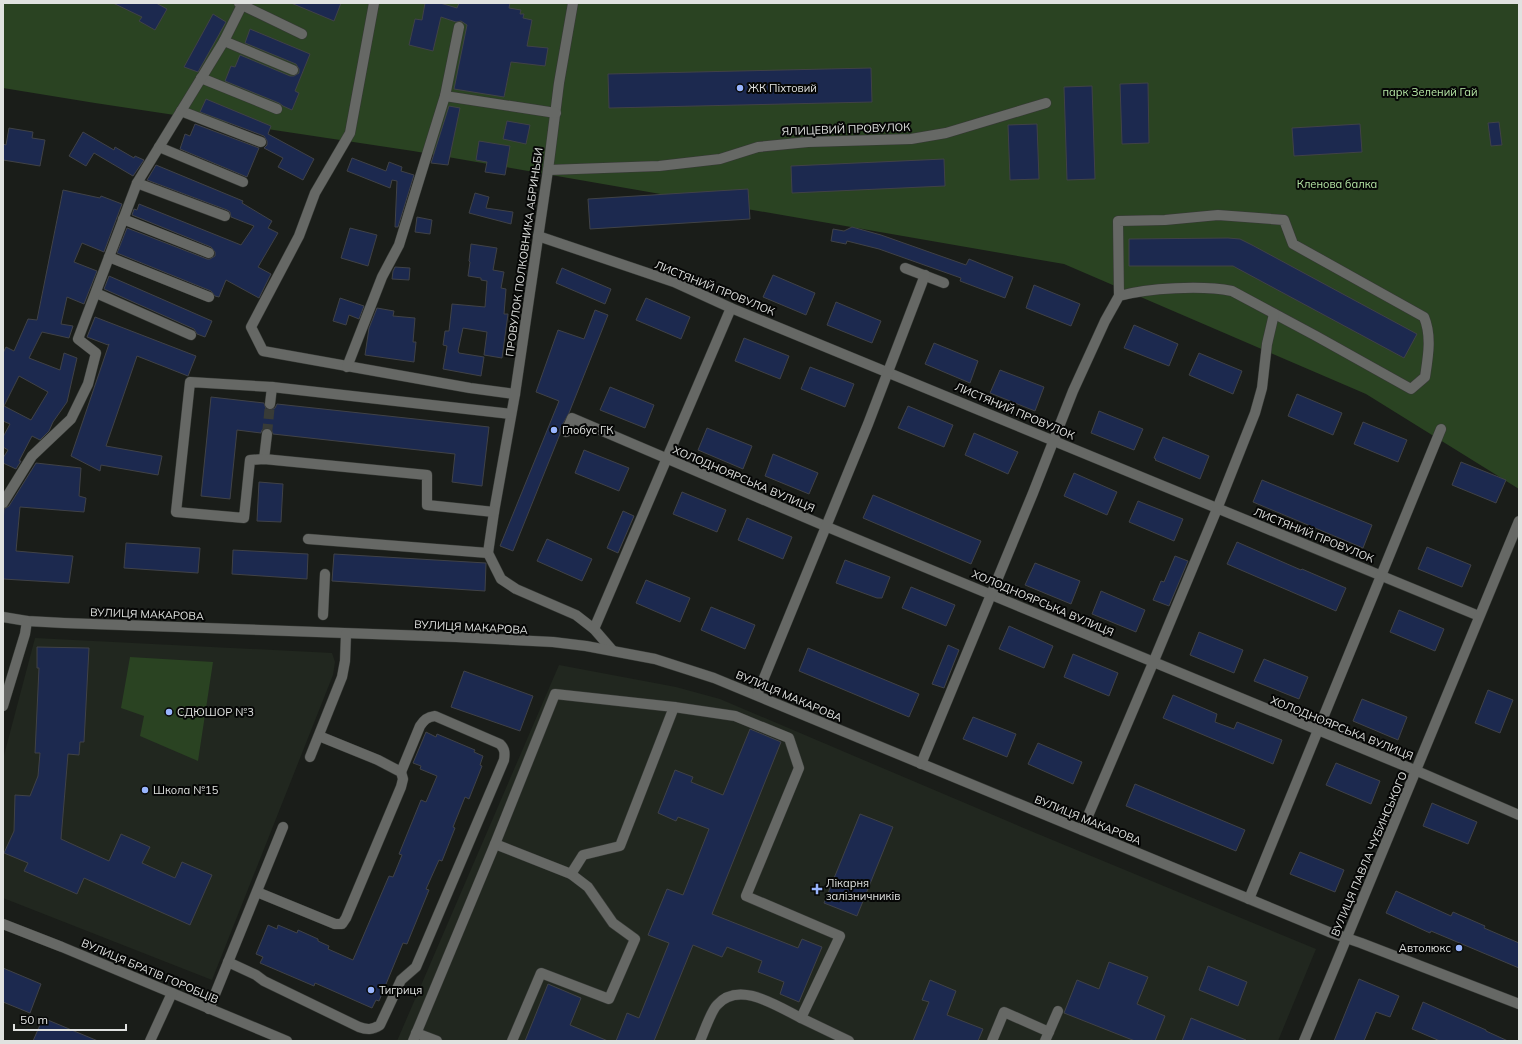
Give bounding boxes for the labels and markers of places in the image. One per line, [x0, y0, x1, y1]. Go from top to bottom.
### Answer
place label: ЖК Піхтовий [748, 81, 817, 95]
marker: ЖК Піхтовий [735, 83, 745, 93]
place label: Глобус ГК [562, 423, 614, 437]
marker: Глобус ГК [549, 425, 559, 435]
place label: СДЮШОР №3 [177, 705, 254, 719]
marker: СДЮШОР №3 [164, 707, 174, 717]
place label: Школа №15 [153, 783, 219, 797]
marker: Школа №15 [140, 785, 150, 795]
place label: Лікарня залізничників [826, 876, 900, 903]
marker: Лікарня залізничників [811, 883, 823, 895]
place label: Автолюкс [1399, 941, 1451, 955]
marker: Автолюкс [1454, 943, 1464, 953]
place label: Тигриця [379, 983, 422, 997]
marker: Тигриця [366, 985, 376, 995]

